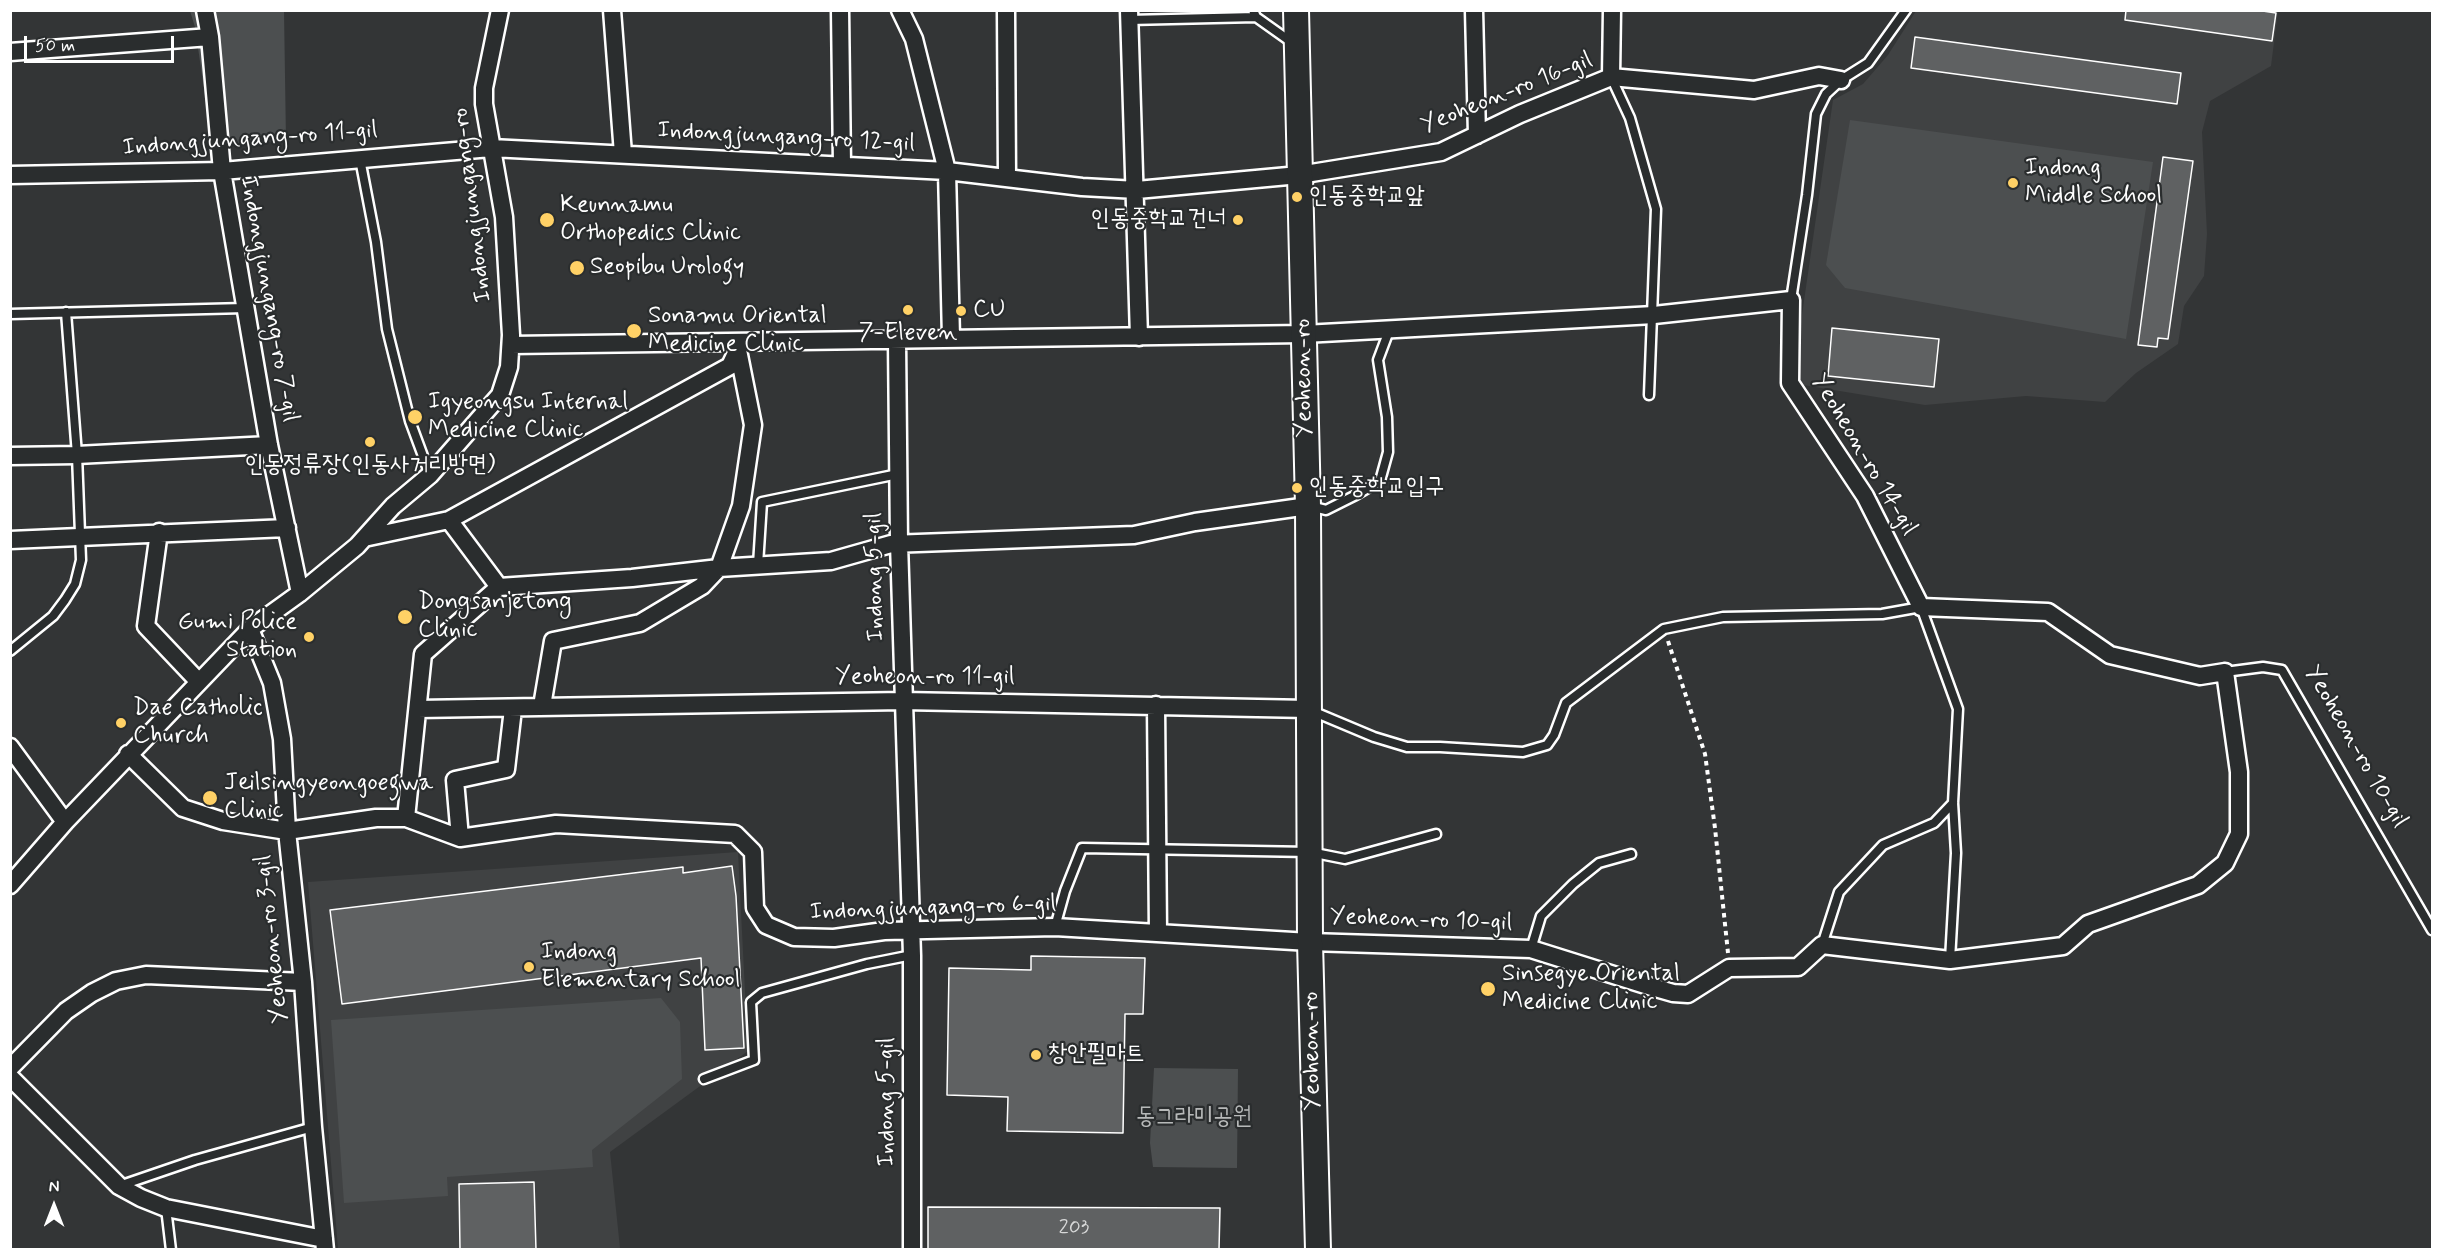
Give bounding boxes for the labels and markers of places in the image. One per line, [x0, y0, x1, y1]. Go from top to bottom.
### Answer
place label: Indong Middle School [2025, 155, 2162, 211]
marker: Indong Middle School [2006, 176, 2020, 190]
place label: 인동중학교앞 [1309, 183, 1425, 211]
marker: 인동중학교앞 [1290, 190, 1304, 204]
place label: Keunnamu Orthopedics Clinic [560, 192, 741, 248]
place label: 인동중학교건너 [1091, 206, 1226, 234]
marker: Keunnamu Orthopedics Clinic [538, 211, 556, 229]
marker: 인동중학교건너 [1231, 213, 1245, 227]
place label: Seopibu Urology [590, 254, 744, 282]
marker: Seopibu Urology [568, 259, 586, 277]
place label: CU [973, 297, 1006, 325]
place label: Sonamu Oriental Medicine Clinic [648, 303, 827, 359]
marker: 7-Eleven [901, 303, 915, 317]
marker: CU [954, 304, 968, 318]
place label: 7-Eleven [859, 320, 957, 348]
marker: Sonamu Oriental Medicine Clinic [625, 322, 643, 340]
place label: Igyeongsu Internal Medicine Clinic [428, 389, 628, 445]
marker: Igyeongsu Internal Medicine Clinic [406, 408, 424, 426]
marker: 인동정류장(인동사거리방면) [363, 435, 377, 449]
place label: 인동정류장(인동사거리방면) [245, 452, 495, 480]
place label: 인동중학교입구 [1309, 474, 1444, 502]
marker: 인동중학교입구 [1290, 481, 1304, 495]
place label: Dongsanjetong Clinic [418, 589, 572, 645]
marker: Dongsanjetong Clinic [396, 608, 414, 626]
place label: Gumi Police Station [178, 609, 297, 665]
marker: Gumi Police Station [302, 630, 316, 644]
place label: Dae Catholic Church [133, 695, 263, 751]
marker: Dae Catholic Church [114, 716, 128, 730]
place label: Jeilsingyeongoegwa Clinic [224, 770, 433, 826]
marker: Jeilsingyeongoegwa Clinic [201, 789, 219, 807]
place label: Indong Elementary School [541, 939, 740, 995]
marker: Indong Elementary School [522, 960, 536, 974]
place label: Sinsegye Oriental Medicine Clinic [1502, 961, 1680, 1017]
marker: Sinsegye Oriental Medicine Clinic [1479, 980, 1497, 998]
place label: 창안필마트 [1048, 1041, 1145, 1069]
marker: 창안필마트 [1029, 1048, 1043, 1062]

